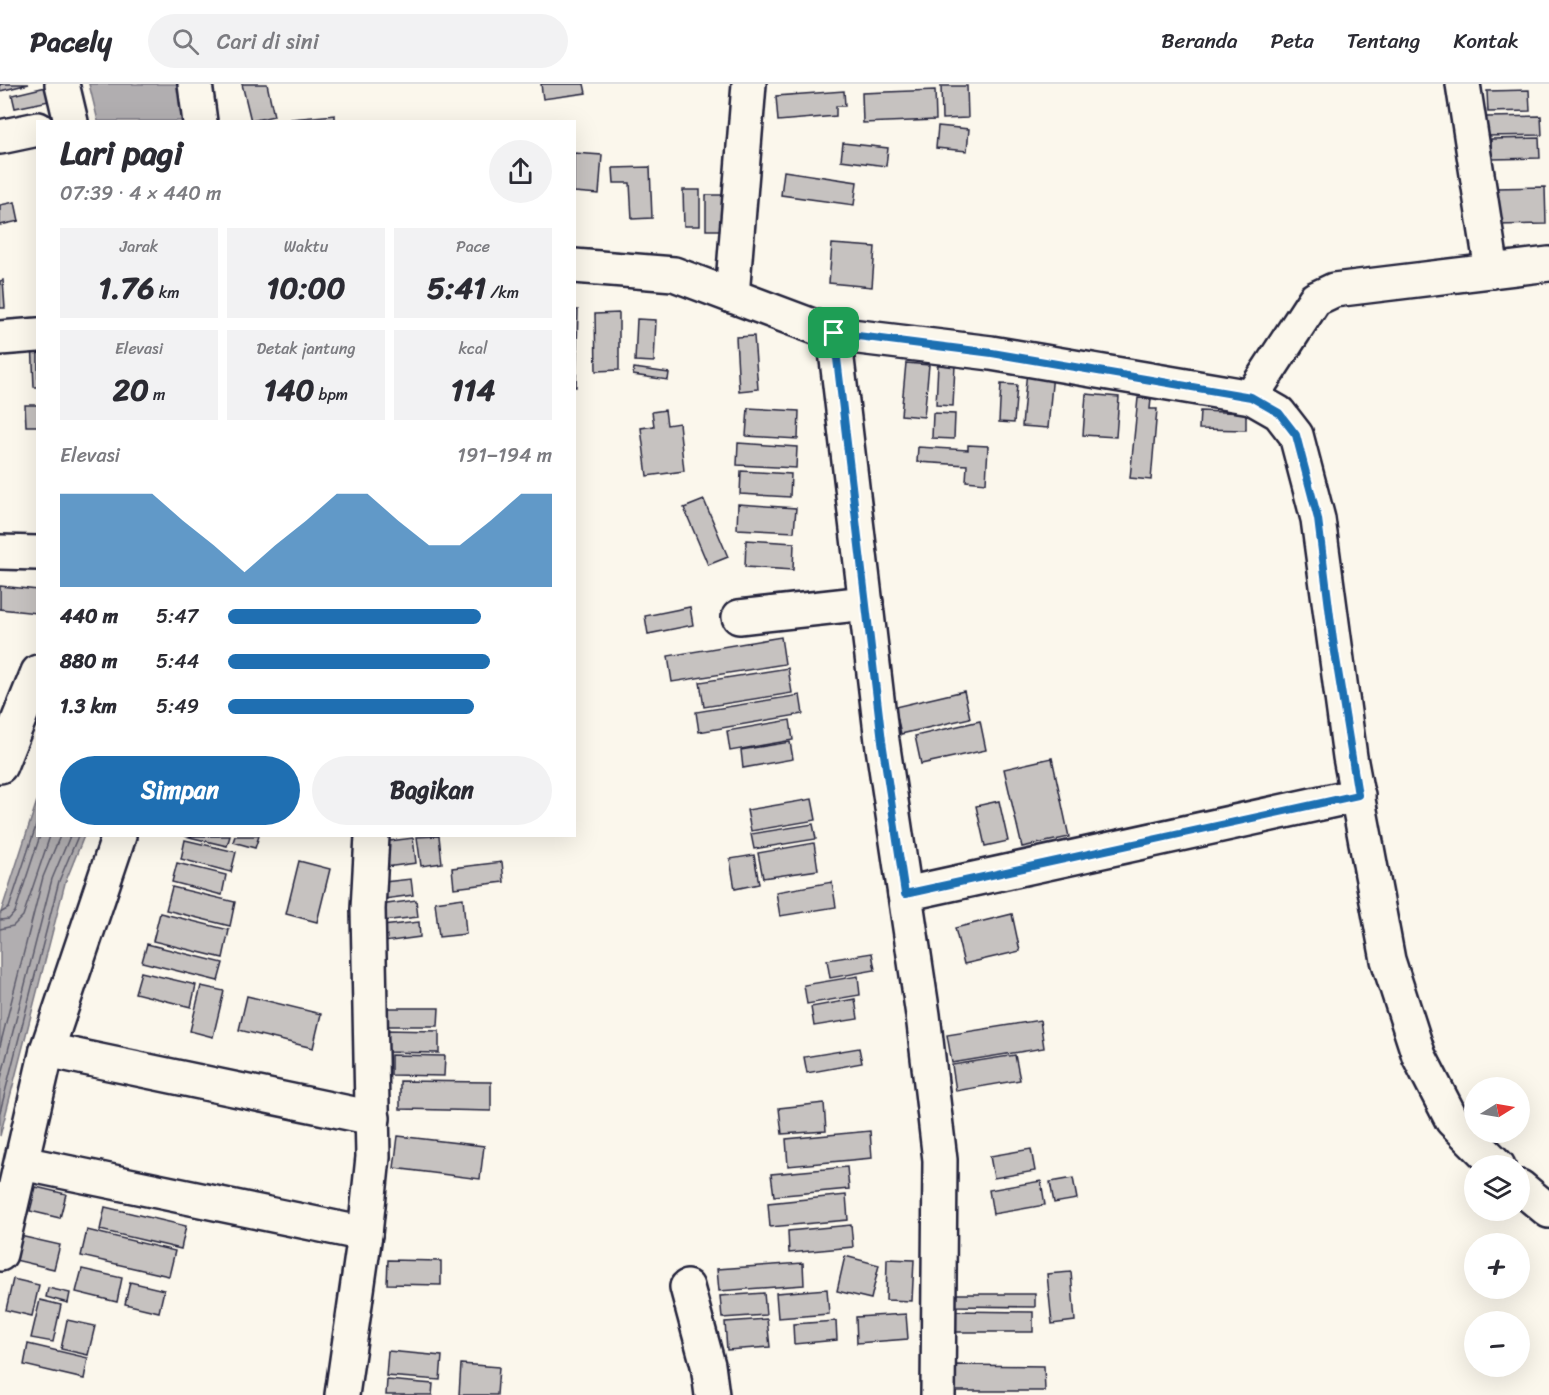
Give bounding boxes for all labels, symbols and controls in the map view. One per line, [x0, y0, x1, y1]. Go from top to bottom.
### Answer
search box [148, 14, 568, 68]
text: Pacely [30, 17, 112, 66]
text: Cari di sini [217, 22, 319, 61]
text: Beranda [1161, 22, 1237, 60]
text: Peta [1270, 22, 1314, 60]
text: Tentang [1347, 22, 1420, 60]
text: Kontak [1453, 22, 1519, 60]
icon: search [169, 25, 202, 58]
text: Lari pagi [60, 124, 183, 182]
button: share [489, 140, 552, 203]
text: 07:39 · 4 × 440 m [60, 176, 221, 211]
text: Jarak [120, 232, 158, 261]
text: Waktu [284, 232, 328, 261]
text: Pace [456, 232, 490, 261]
text: 1.76 [98, 261, 155, 315]
text: 10:00 [267, 261, 345, 315]
text: 5:41 [427, 261, 486, 315]
text: km [155, 278, 180, 307]
text: /km [486, 278, 519, 307]
pin [808, 307, 859, 358]
icon: arrive [817, 316, 850, 349]
text: Elevasi [115, 334, 163, 363]
text: Detak jantung [256, 334, 356, 363]
text: kcal [458, 334, 488, 363]
text: 20 [113, 363, 149, 417]
text: 140 [264, 363, 314, 417]
text: 114 [451, 363, 495, 417]
text: m [149, 380, 165, 409]
text: bpm [314, 380, 348, 409]
text: Elevasi [60, 438, 120, 473]
text: 191–194 m [457, 438, 552, 473]
text: 440 m [60, 599, 118, 634]
text: 5:47 [156, 599, 198, 634]
text: 880 m [60, 644, 117, 679]
text: 5:44 [156, 644, 199, 679]
text: 1.3 km [60, 689, 117, 724]
text: 5:49 [156, 689, 199, 724]
button: Simpan [60, 756, 300, 825]
button: Bagikan [312, 756, 552, 825]
north arrow [1464, 1077, 1530, 1143]
map controls [1464, 1077, 1530, 1377]
button: layers [1464, 1155, 1530, 1221]
button: + [1464, 1233, 1530, 1299]
button: − [1464, 1311, 1530, 1377]

